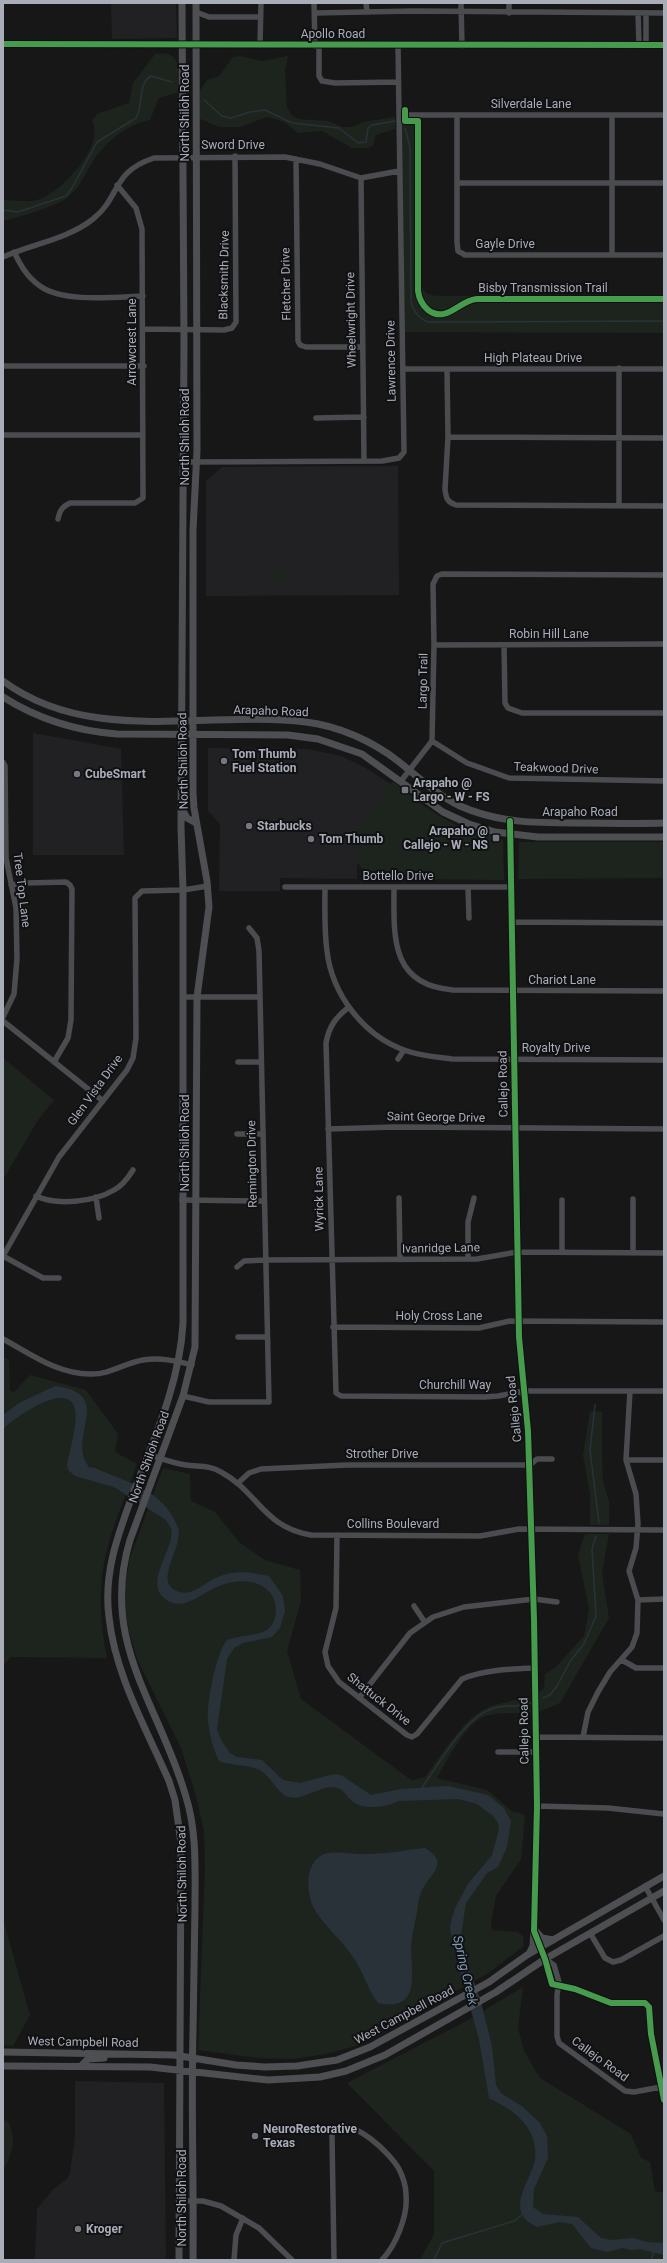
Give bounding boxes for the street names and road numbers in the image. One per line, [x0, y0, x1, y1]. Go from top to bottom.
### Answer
street label: Apollo Road [301, 27, 365, 41]
street label: North Shiloh Road [178, 65, 192, 161]
street label: Silverdale Lane [491, 97, 571, 111]
street label: Sword Drive [201, 138, 265, 152]
street label: Blacksmith Drive [216, 230, 232, 320]
street label: Gayle Drive [475, 237, 535, 251]
street label: Fletcher Drive [278, 247, 294, 321]
street label: Wheelwright Drive [343, 272, 359, 368]
street label: Bisby Transmission Trail [478, 281, 608, 295]
street label: Arrowcrest Lane [125, 298, 139, 386]
street label: Lawrence Drive [383, 320, 399, 402]
street label: High Plateau Drive [484, 351, 582, 365]
street label: North Shiloh Road [178, 389, 192, 485]
street label: Robin Hill Lane [509, 627, 589, 641]
street label: Largo Trail [416, 653, 430, 709]
street label: Arapaho Road [233, 703, 309, 719]
street label: North Shiloh Road [175, 712, 191, 810]
street label: Teakwood Drive [513, 760, 599, 776]
street label: Arapaho Road [542, 805, 618, 819]
street label: Tree Top Lane [10, 852, 34, 928]
street label: Bottello Drive [362, 869, 434, 883]
street label: Chariot Lane [528, 973, 596, 987]
street label: Royalty Drive [522, 1041, 590, 1055]
street label: Callejo Road [495, 1051, 511, 1117]
street label: Glen Vista Drive [65, 1052, 125, 1128]
street label: North Shiloh Road [178, 1095, 192, 1191]
street label: Saint George Drive [387, 1109, 485, 1125]
street label: Remington Drive [244, 1120, 260, 1208]
street label: Wyrick Lane [311, 1167, 327, 1231]
street label: Ivanridge Lane [402, 1240, 480, 1256]
street label: Holy Cross Lane [396, 1309, 482, 1323]
street label: Callejo Road [504, 1375, 524, 1443]
street label: Churchill Way [419, 1378, 491, 1392]
street label: North Shiloh Road [126, 1409, 172, 1505]
street label: Strother Drive [346, 1447, 418, 1461]
street label: Collins Boulevard [347, 1517, 439, 1531]
street label: Shattuck Drive [344, 1670, 414, 1728]
street label: Callejo Road [516, 1698, 532, 1764]
street label: North Shiloh Road [174, 1825, 190, 1923]
street label: West Campbell Road [352, 1983, 456, 2047]
street label: West Campbell Road [27, 2034, 139, 2050]
street label: Callejo Road [569, 2034, 631, 2084]
street label: North Shiloh Road [175, 2150, 189, 2246]

